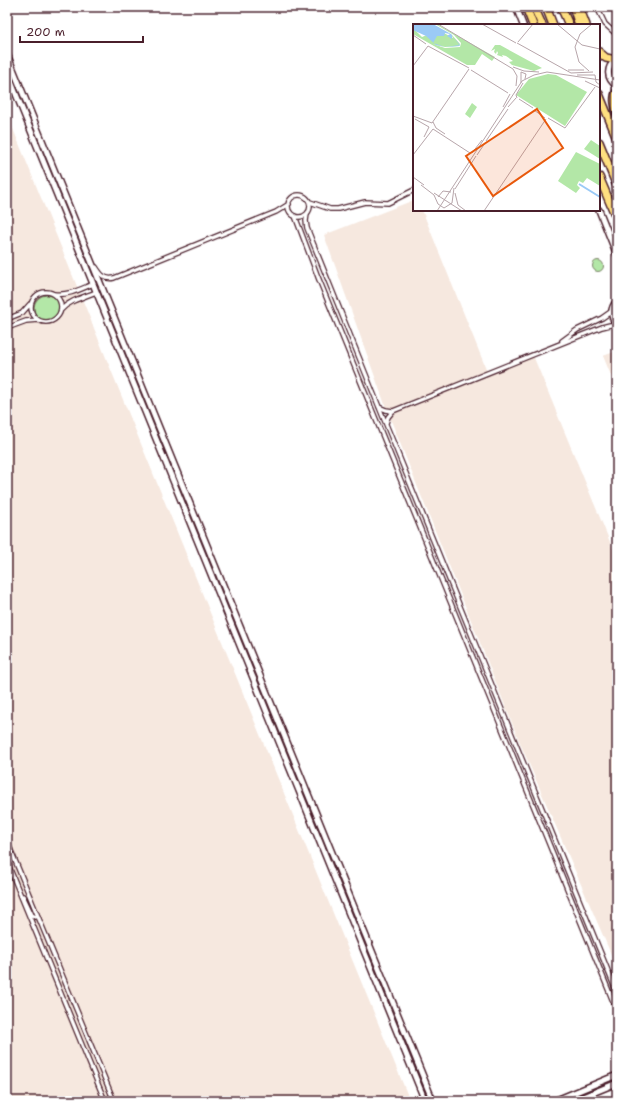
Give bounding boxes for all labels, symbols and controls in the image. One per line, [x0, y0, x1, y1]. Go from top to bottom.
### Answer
scale bar [20, 18, 143, 44]
text: 200 m [26, 24, 65, 40]
inset map [413, 24, 600, 211]

